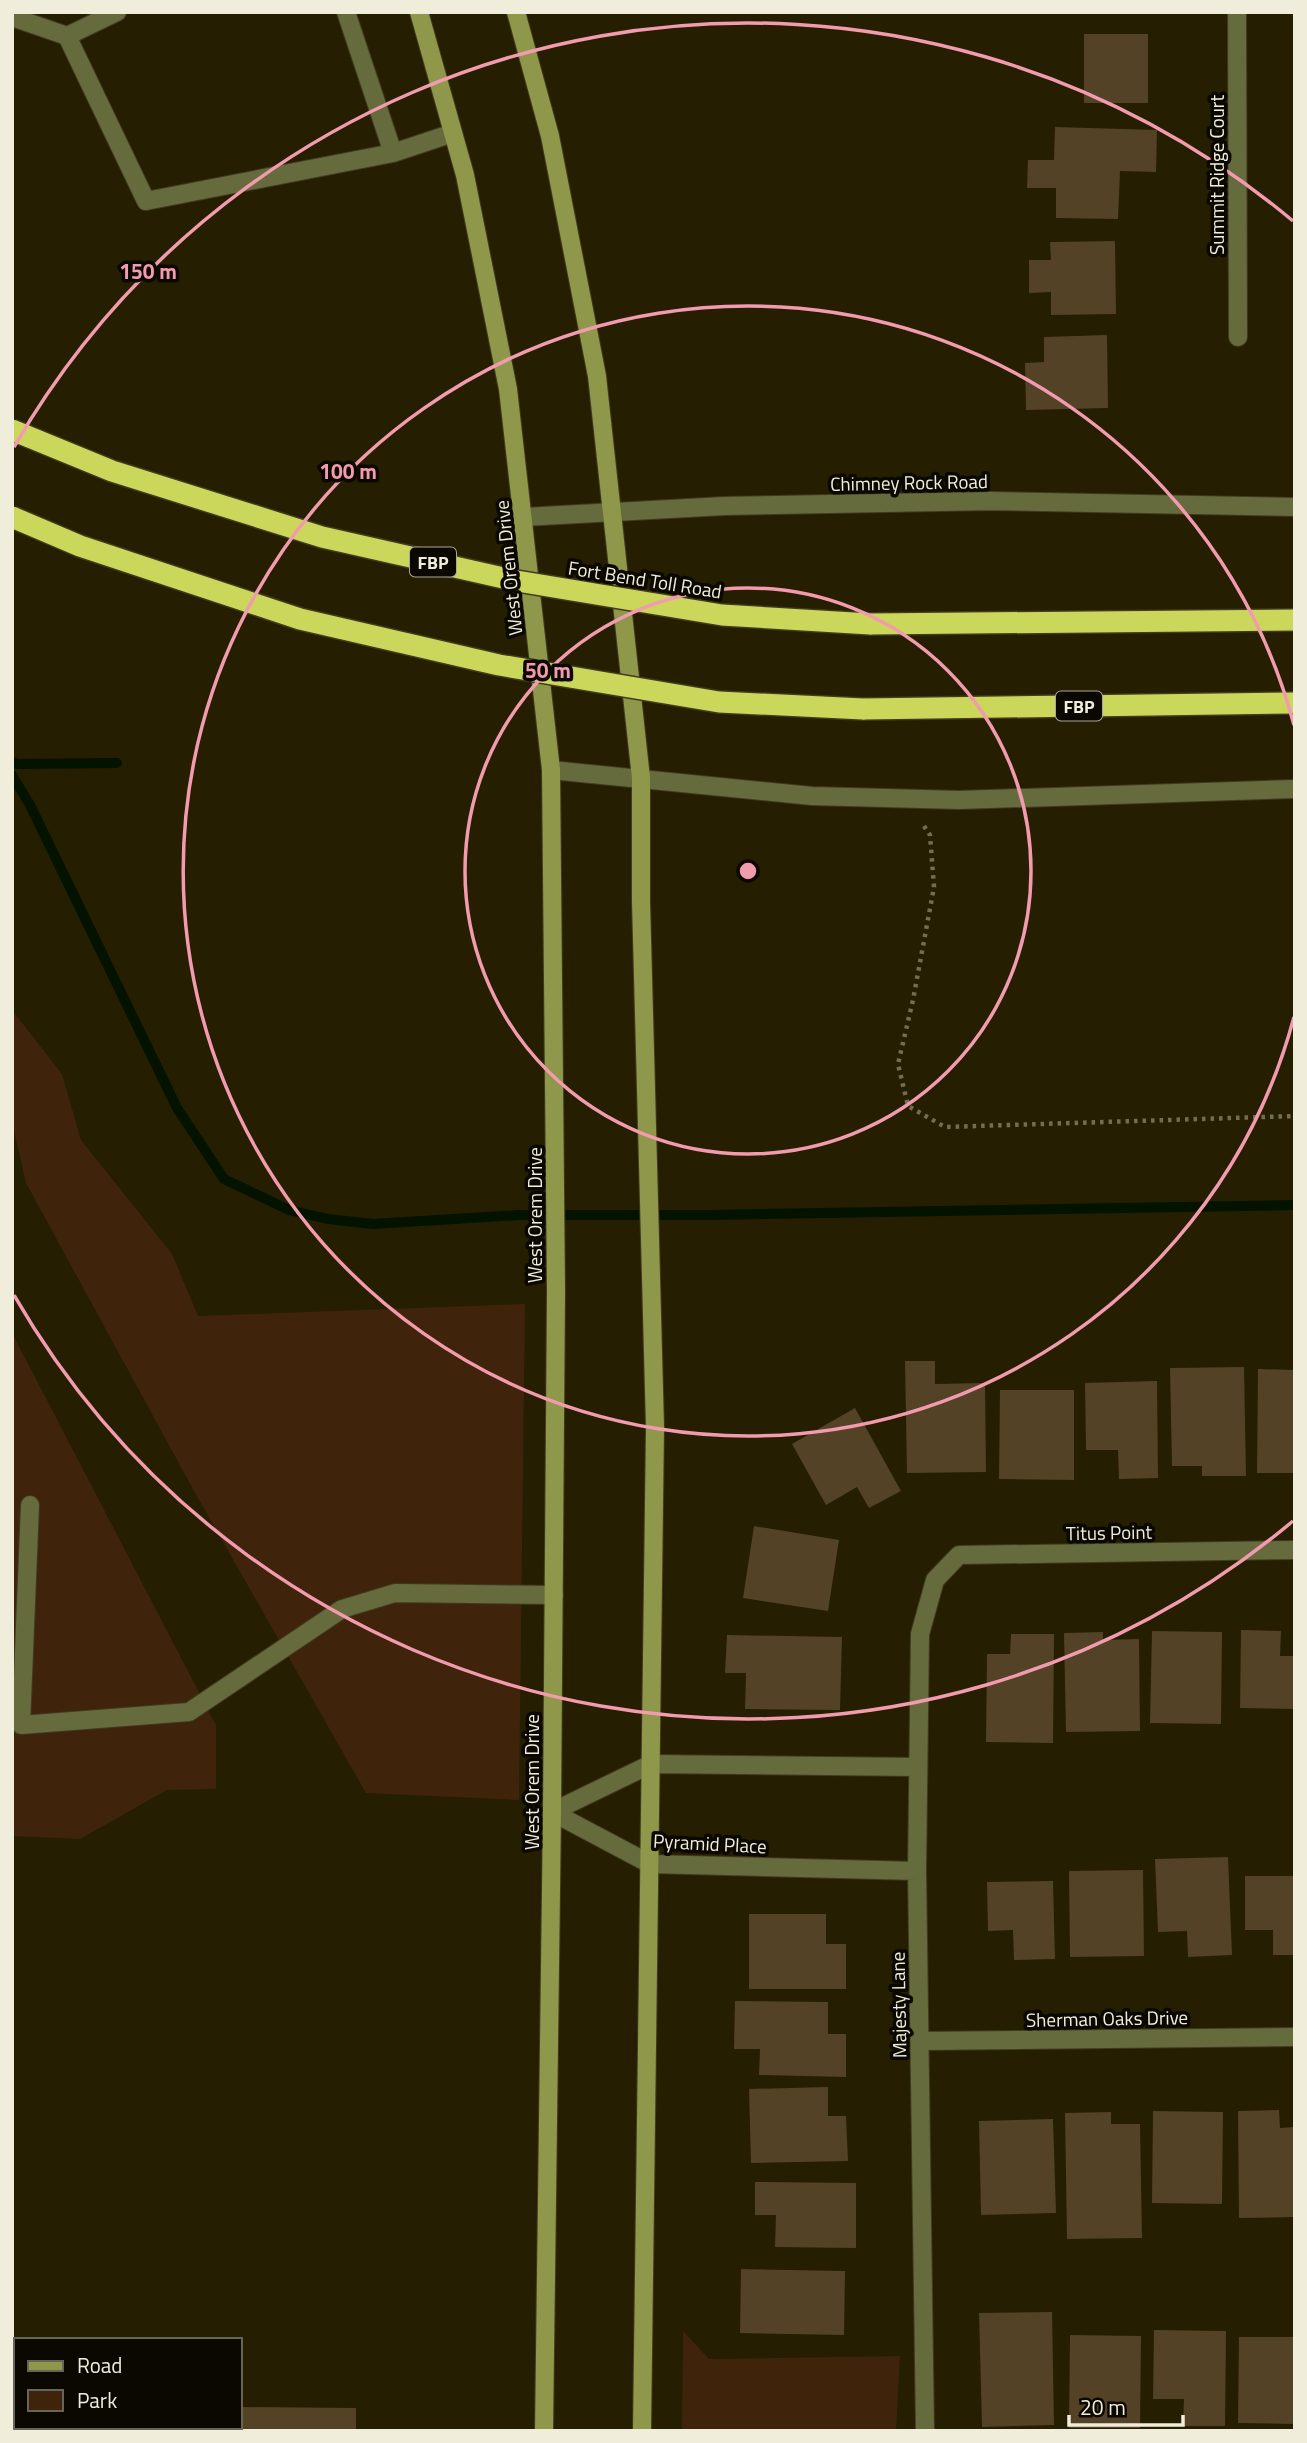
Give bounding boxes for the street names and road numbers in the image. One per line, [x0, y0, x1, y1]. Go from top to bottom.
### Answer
street label: Summit Ridge Court [1202, 95, 1231, 255]
street label: Chimney Rock Road [830, 466, 988, 498]
street label: West Orem Drive [486, 499, 530, 637]
road number: FBP [410, 548, 456, 576]
street label: Fort Bend Toll Road [566, 553, 724, 605]
road number: FBP [1056, 692, 1102, 720]
street label: West Orem Drive [520, 1147, 549, 1283]
street label: Titus Point [1066, 1517, 1153, 1547]
street label: West Orem Drive [517, 1714, 546, 1850]
street label: Pyramid Place [652, 1826, 768, 1860]
street label: Majesty Lane [883, 1951, 913, 2059]
street label: Sherman Oaks Drive [1026, 2002, 1188, 2034]

